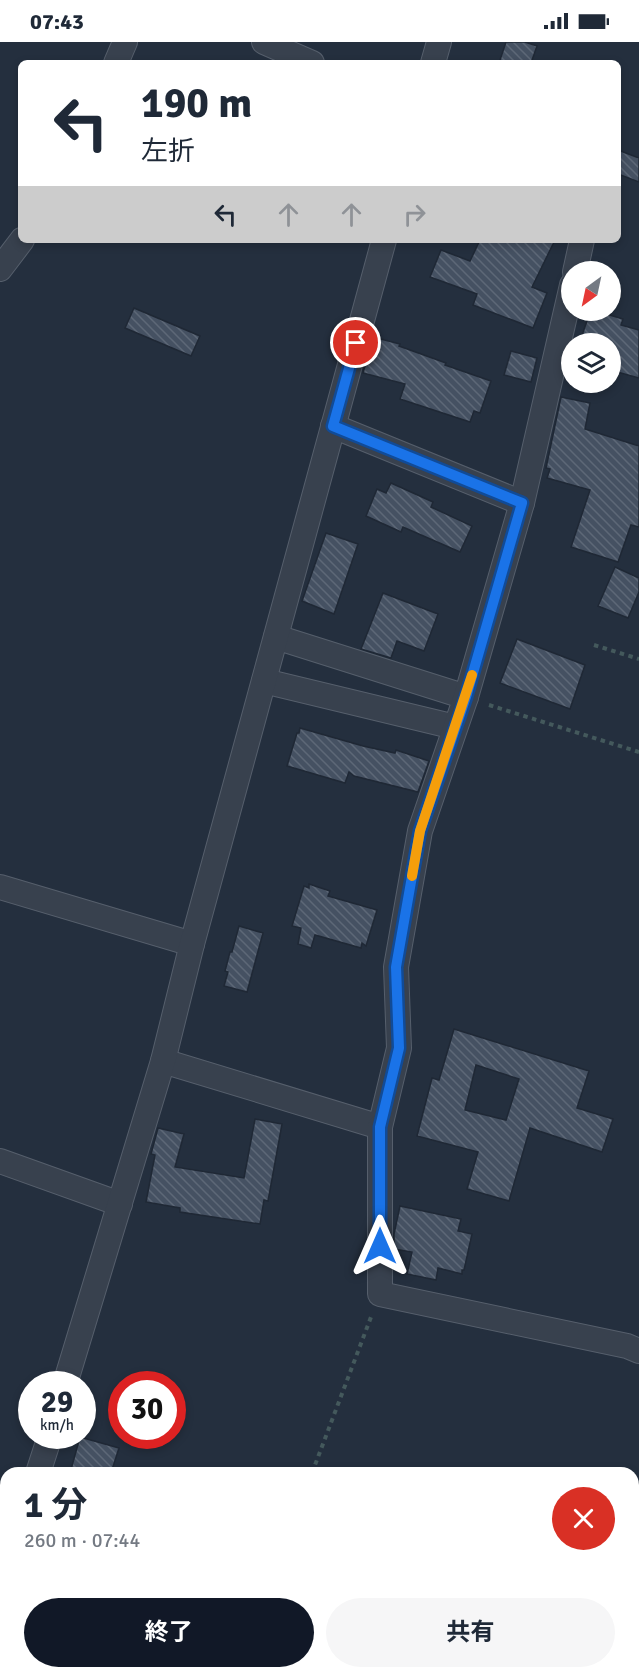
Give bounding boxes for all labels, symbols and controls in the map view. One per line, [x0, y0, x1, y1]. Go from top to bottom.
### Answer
text: 07:43 [30, 8, 84, 35]
text: 190 m [141, 78, 252, 129]
icon: left [42, 84, 120, 162]
text: 左折 [141, 135, 195, 168]
icon: left [209, 198, 242, 231]
icon: ahead [272, 198, 305, 231]
icon: ahead [335, 198, 368, 231]
icon: right [398, 198, 431, 231]
north arrow [561, 261, 621, 321]
map controls [561, 261, 621, 393]
pin [330, 317, 381, 368]
icon: arrive [339, 326, 372, 359]
button: layers [561, 333, 621, 393]
position arrow [348, 1214, 412, 1278]
speed limit sign: 30 [108, 1371, 186, 1449]
text: 29 [41, 1384, 73, 1421]
text: km/h [40, 1416, 74, 1434]
text: 1 分 [24, 1483, 87, 1528]
button: close [552, 1487, 615, 1550]
text: 260 m · 07:44 [24, 1528, 140, 1553]
button: 終了 [24, 1598, 314, 1667]
button: 共有 [326, 1598, 615, 1667]

